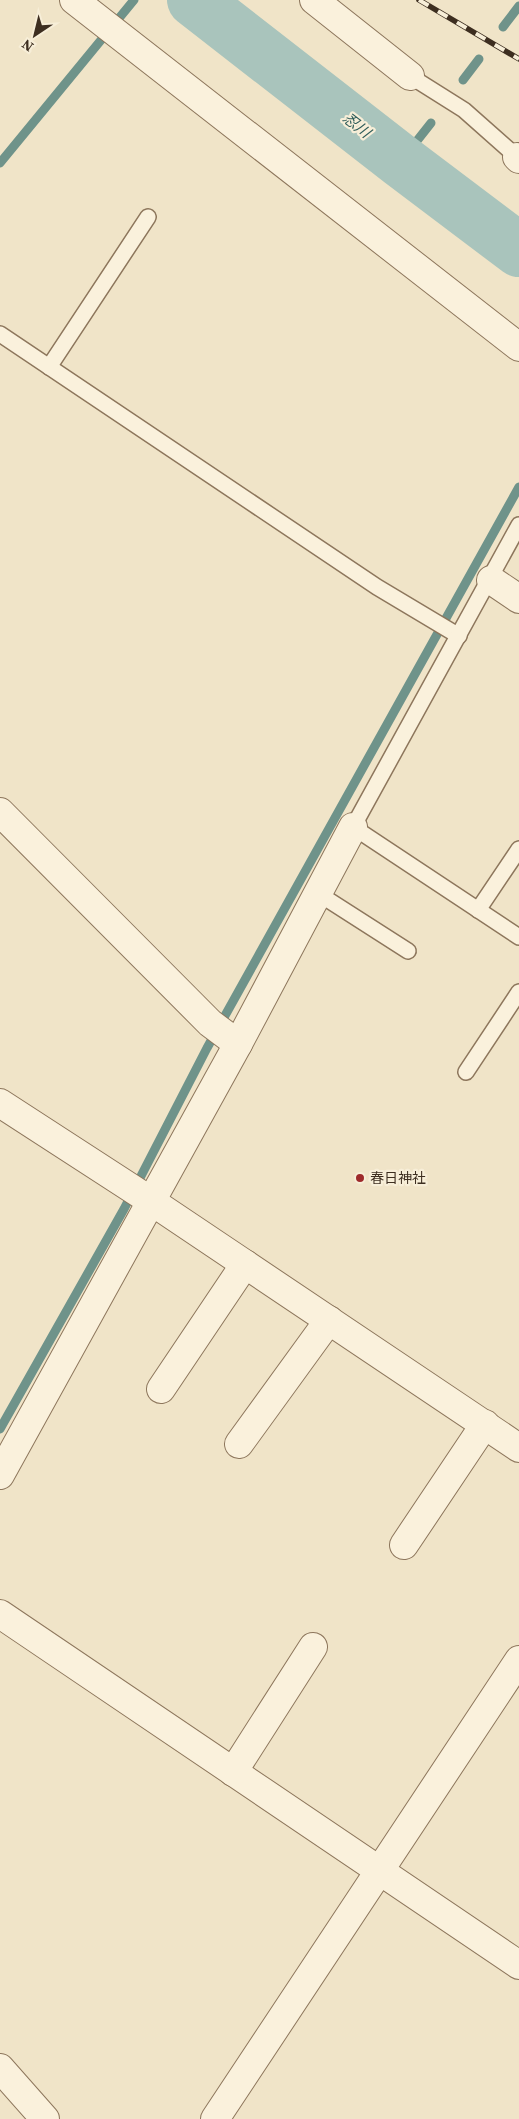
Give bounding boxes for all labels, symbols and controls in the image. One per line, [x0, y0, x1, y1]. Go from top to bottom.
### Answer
north arrow [10, 10, 60, 60]
text: N [18, 35, 37, 57]
water label: 忍川 [339, 107, 377, 144]
place label: 春日神社 [370, 1168, 426, 1188]
marker: 春日神社 [354, 1172, 366, 1184]

